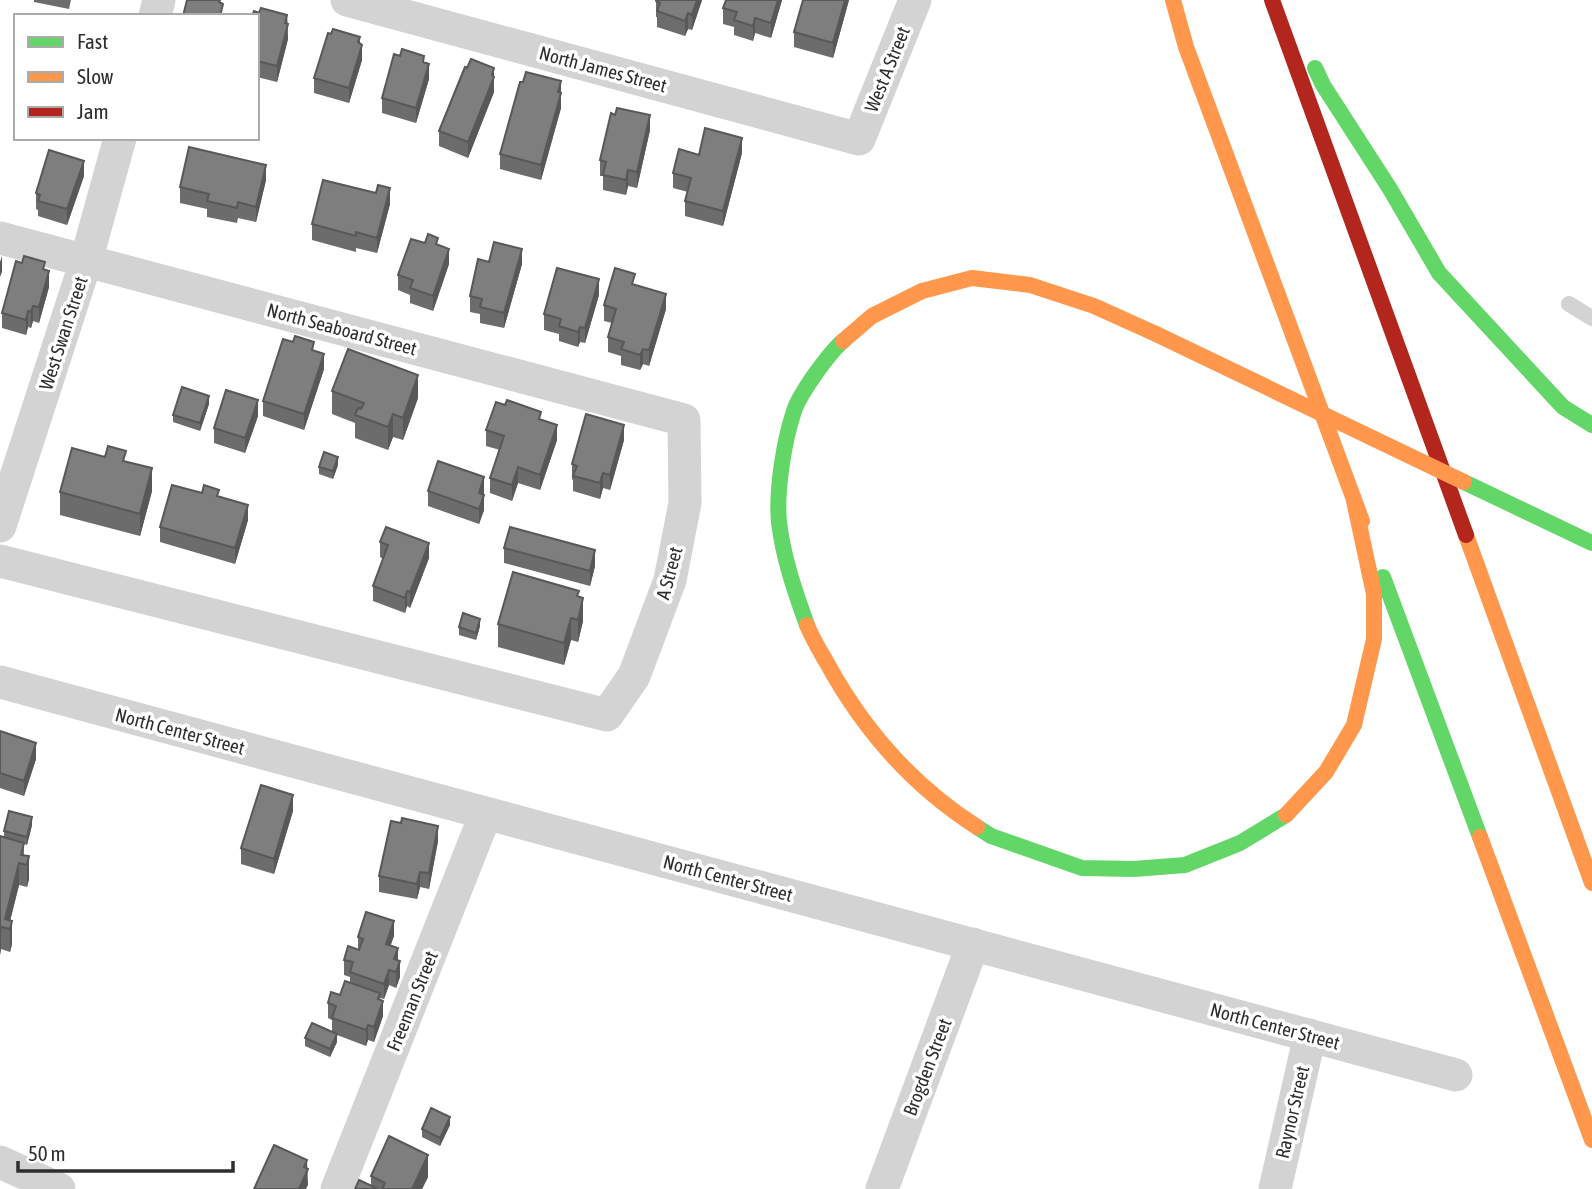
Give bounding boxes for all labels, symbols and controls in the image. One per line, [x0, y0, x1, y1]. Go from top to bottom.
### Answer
legend [14, 14, 259, 140]
street label: West A Street [860, 23, 914, 115]
text: Fast [77, 29, 108, 53]
street label: North James Street [537, 41, 669, 97]
text: Slow [77, 64, 114, 88]
text: Jam [77, 99, 109, 123]
street label: West Swan Street [34, 274, 92, 392]
street label: North Seaboard Street [265, 298, 419, 360]
street label: A Street [651, 544, 687, 602]
street label: North Center Street [113, 703, 247, 759]
street label: North Center Street [661, 850, 795, 906]
street label: Freeman Street [382, 948, 442, 1054]
street label: North Center Street [1208, 998, 1342, 1054]
street label: Brogden Street [898, 1015, 956, 1119]
street label: Raynor Street [1271, 1064, 1313, 1160]
scale bar [18, 1130, 233, 1174]
text: 50 m [28, 1141, 66, 1165]

